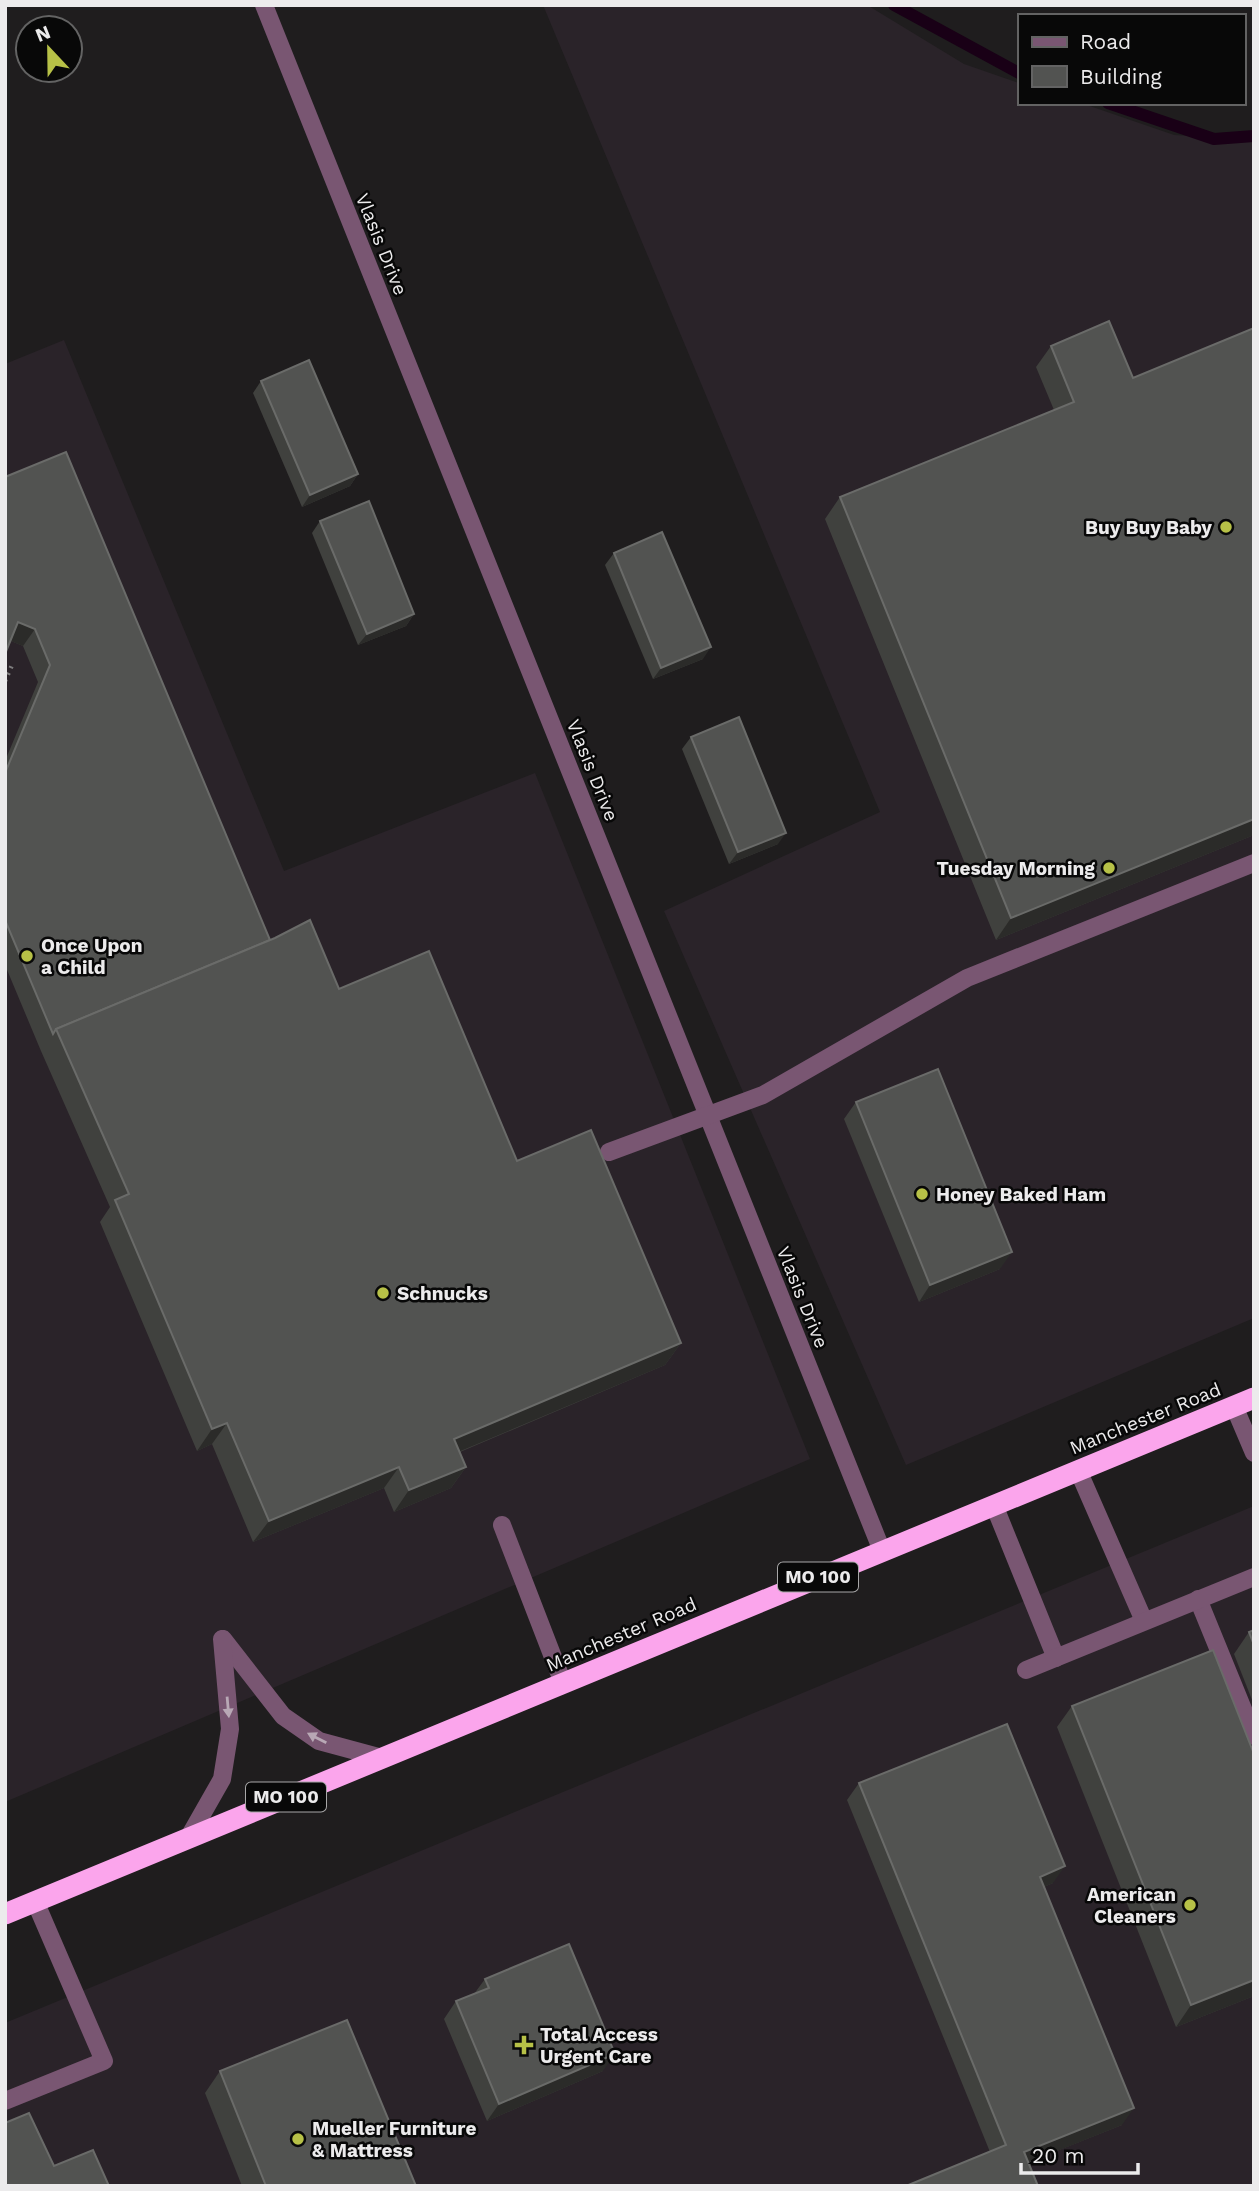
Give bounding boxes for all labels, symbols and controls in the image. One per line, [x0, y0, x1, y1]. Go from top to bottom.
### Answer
north arrow [14, 14, 84, 84]
legend [1018, 14, 1245, 105]
text: N [32, 20, 54, 47]
text: Road [1080, 29, 1131, 54]
text: Building [1080, 64, 1162, 89]
street label: Vlasis Drive [351, 190, 412, 298]
place label: Buy Buy Baby [1085, 516, 1212, 539]
marker: Buy Buy Baby [1218, 519, 1234, 535]
street label: Vlasis Drive [562, 716, 623, 824]
place label: Tuesday Morning [936, 857, 1095, 880]
marker: Tuesday Morning [1101, 860, 1117, 876]
place label: Once Upon a Child [41, 934, 142, 979]
marker: Once Upon a Child [19, 948, 35, 964]
place label: Honey Baked Ham [936, 1183, 1106, 1206]
marker: Honey Baked Ham [914, 1186, 930, 1202]
street label: Vlasis Drive [772, 1243, 833, 1351]
place label: Schnucks [397, 1282, 488, 1305]
marker: Schnucks [375, 1285, 391, 1301]
street label: Manchester Road [1066, 1378, 1224, 1459]
road number: MO 100 [778, 1562, 858, 1592]
street label: Manchester Road [543, 1592, 700, 1677]
one-way arrow [223, 1696, 234, 1718]
one-way arrow [307, 1732, 327, 1744]
road number: MO 100 [246, 1782, 326, 1812]
place label: American Cleaners [1087, 1883, 1176, 1928]
marker: American Cleaners [1182, 1897, 1198, 1913]
place label: Total Access Urgent Care [540, 2023, 658, 2068]
marker: Total Access Urgent Care [514, 2035, 534, 2055]
place label: Mueller Furniture & Mattress [312, 2117, 476, 2162]
marker: Mueller Furniture & Mattress [290, 2131, 306, 2147]
scale bar [1021, 2132, 1138, 2176]
text: 20 m [1032, 2143, 1084, 2168]

